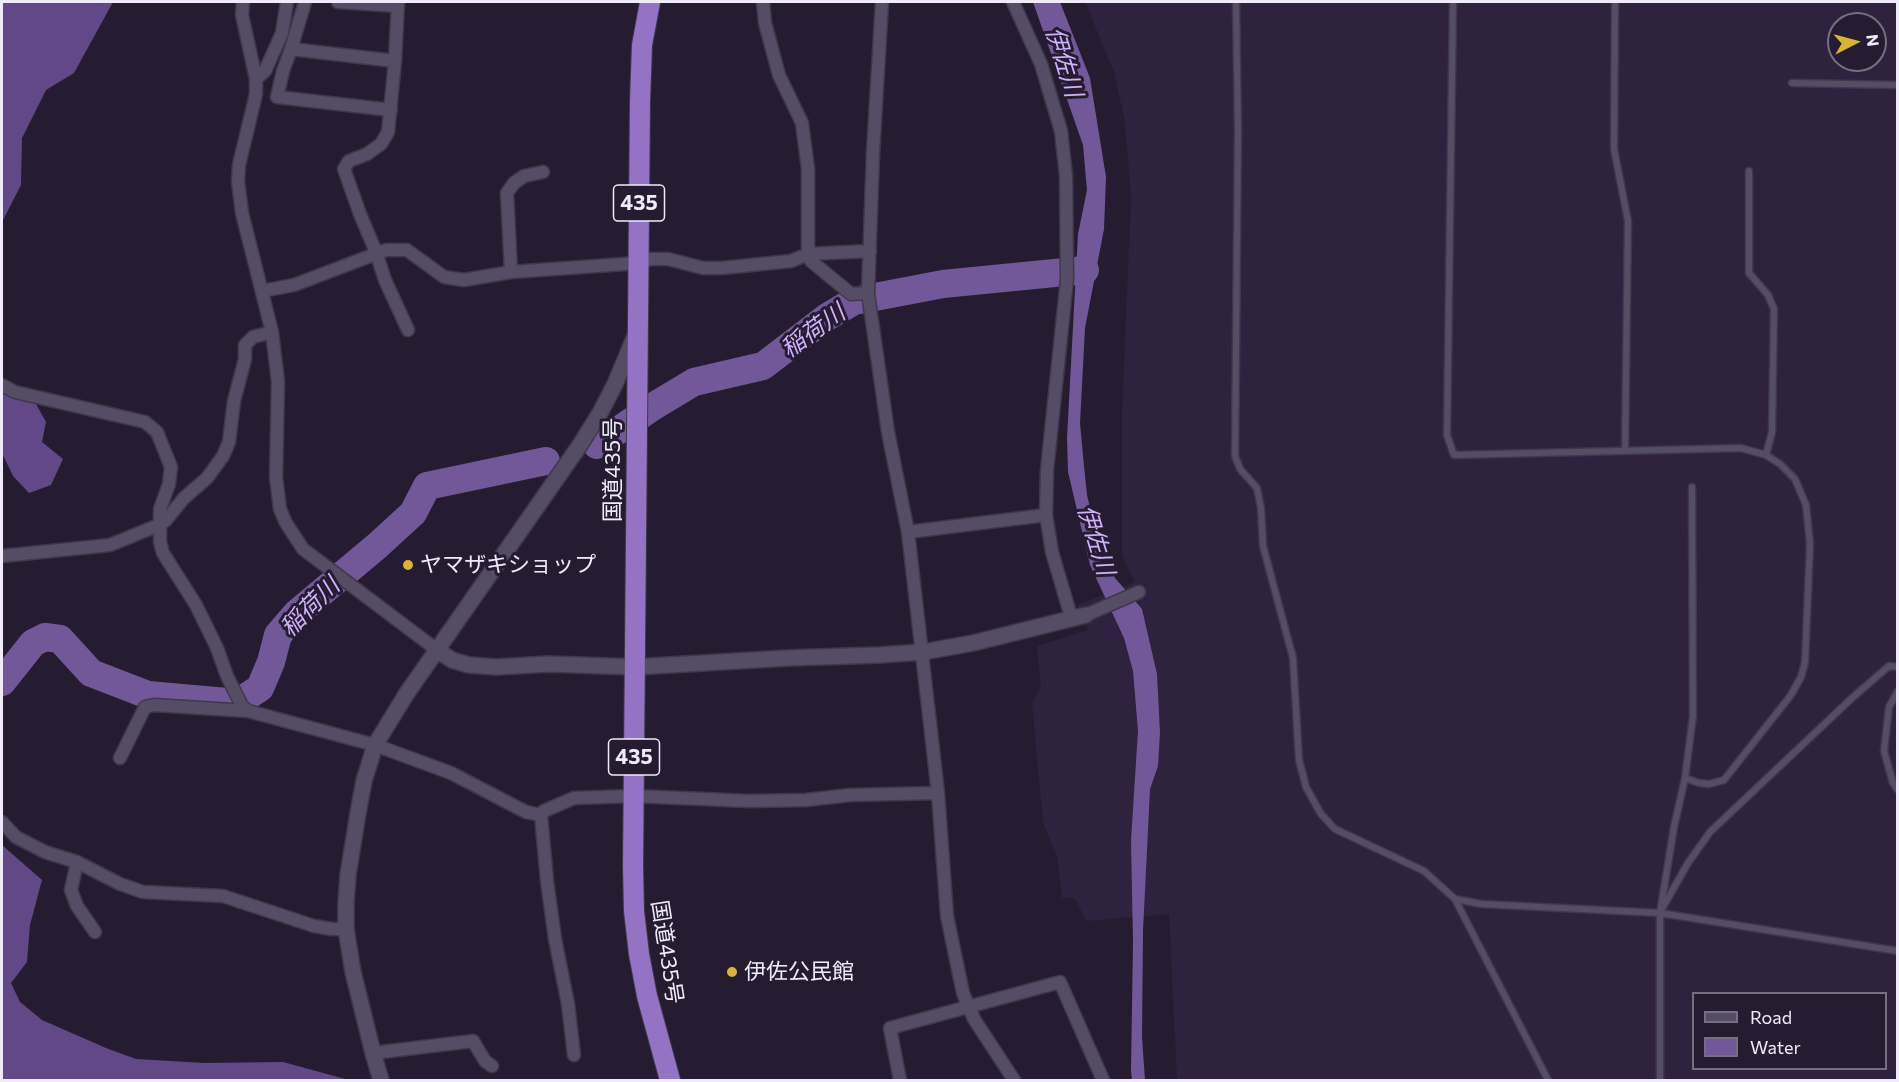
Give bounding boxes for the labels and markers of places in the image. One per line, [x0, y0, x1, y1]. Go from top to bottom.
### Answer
place label: ヤマザキショップ [420, 552, 596, 578]
marker: ヤマザキショップ [401, 558, 415, 572]
place label: 伊佐公民館 [744, 959, 854, 985]
marker: 伊佐公民館 [725, 965, 739, 979]

